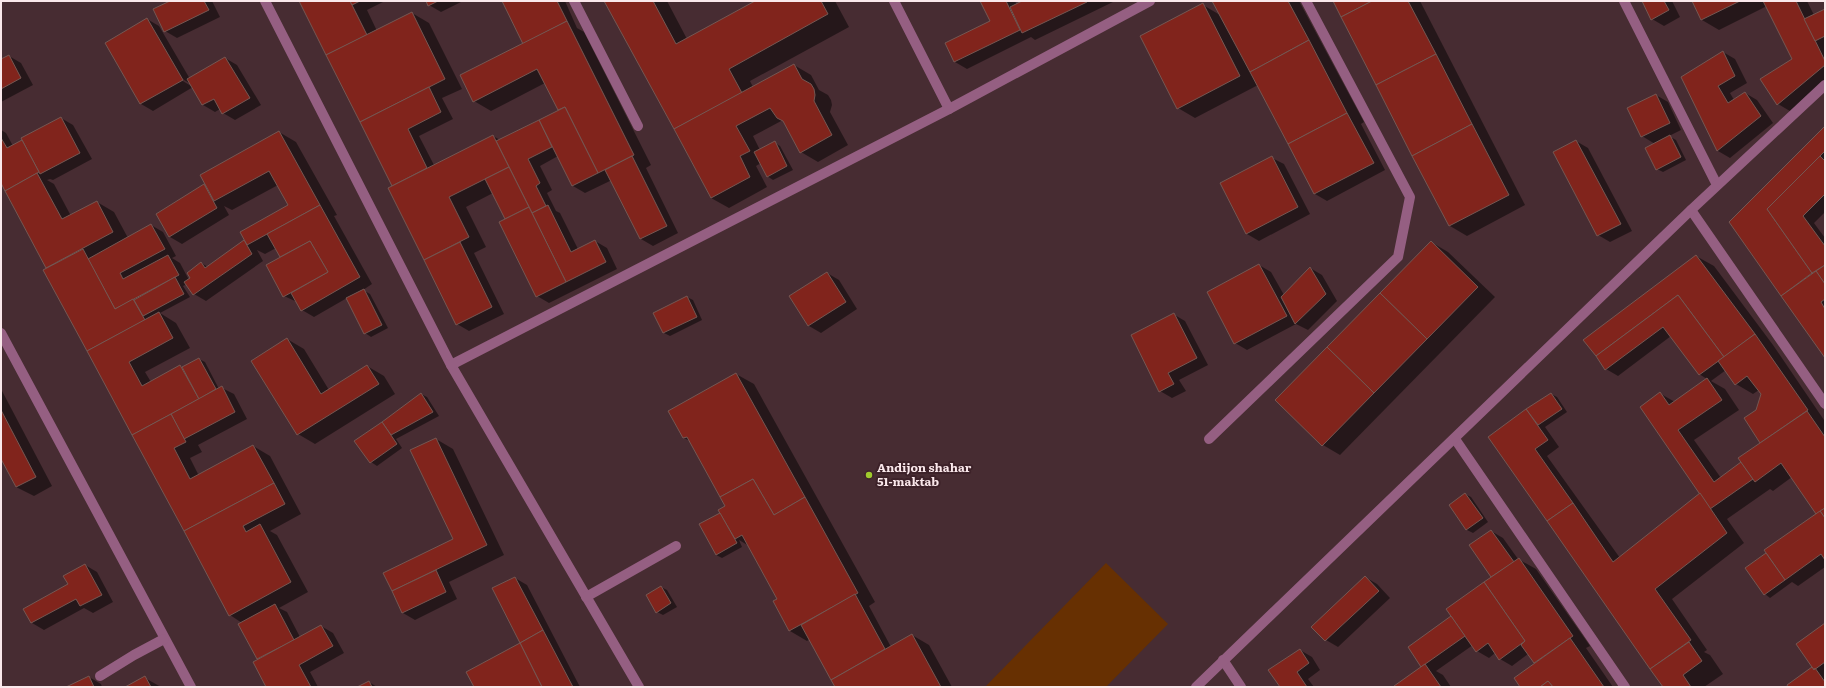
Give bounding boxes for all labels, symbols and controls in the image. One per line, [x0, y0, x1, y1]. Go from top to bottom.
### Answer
place label: Andijon shahar 51-maktab [877, 458, 972, 490]
marker: Andijon shahar 51-maktab [864, 470, 874, 480]

